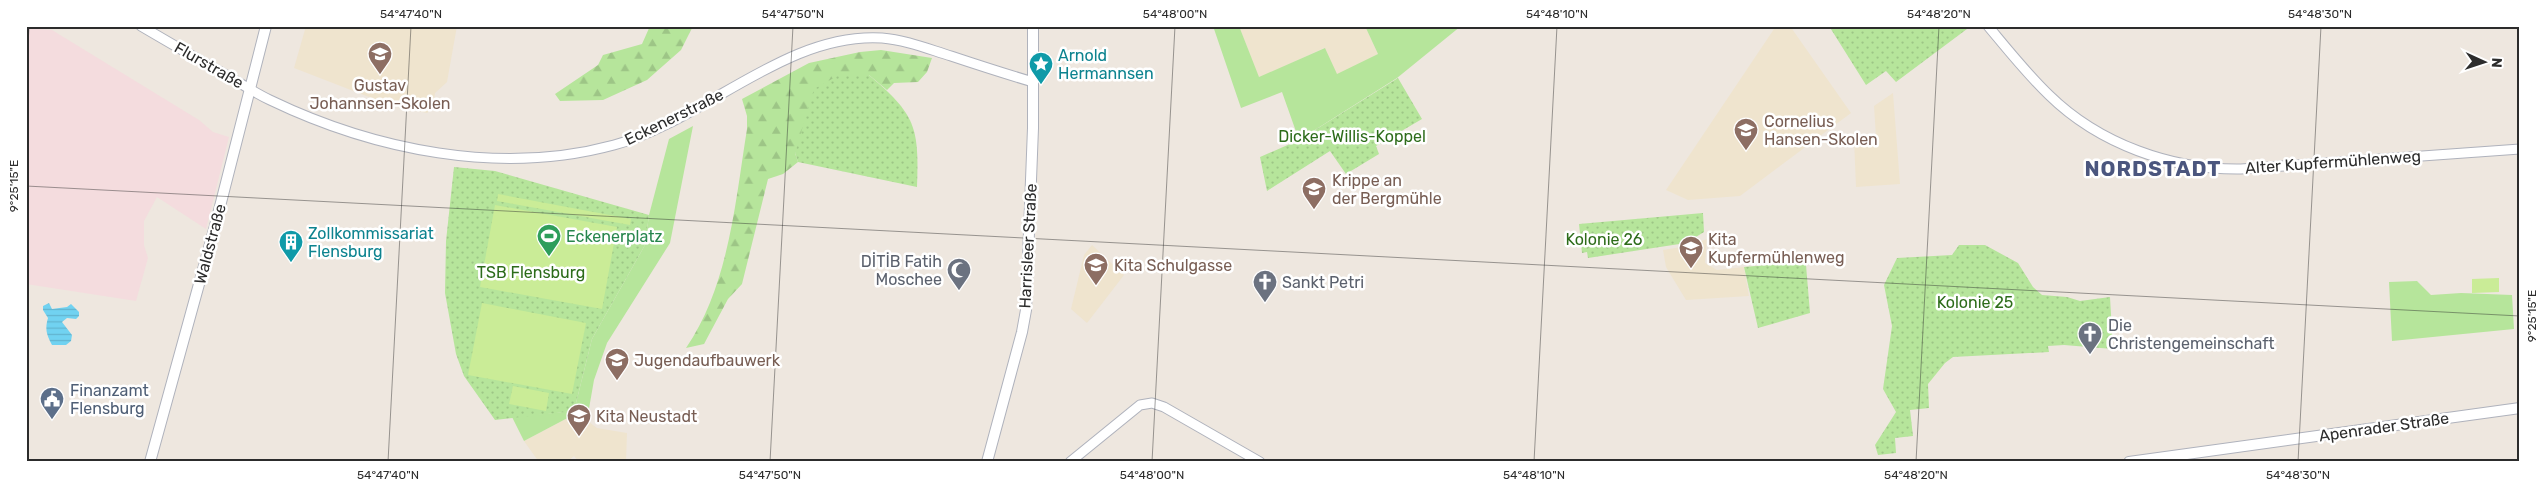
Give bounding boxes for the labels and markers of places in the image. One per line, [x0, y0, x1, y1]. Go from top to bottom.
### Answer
school or university icon: Gustav Johannsen-Skolen [367, 41, 393, 75]
place label: Arnold Hermannsen [1058, 46, 1154, 83]
place icon: Arnold Hermannsen [1028, 51, 1054, 85]
place label: Gustav Johannsen-Skolen [309, 76, 451, 113]
place label: Cornelius Hansen-Skolen [1764, 112, 1878, 149]
school or university icon: Cornelius Hansen-Skolen [1733, 117, 1759, 151]
place label: Krippe an der Bergmühle [1332, 171, 1442, 208]
school or university icon: Krippe an der Bergmühle [1301, 176, 1327, 210]
sports icon: Eckenerplatz [536, 223, 562, 257]
place label: Zollkommissariat Flensburg [308, 224, 434, 261]
place label: Eckenerplatz [566, 227, 663, 246]
building icon: Zollkommissariat Flensburg [278, 229, 304, 263]
place label: Kita Kupfermühlenweg [1708, 230, 1845, 267]
school or university icon: Kita Kupfermühlenweg [1678, 235, 1704, 269]
place label: DİTİB Fatih Moschee [861, 252, 942, 289]
school or university icon: Kita Schulgasse [1083, 252, 1109, 286]
place label: Kita Schulgasse [1114, 256, 1232, 275]
mosque icon: DİTİB Fatih Moschee [946, 257, 972, 291]
church icon: Sankt Petri [1252, 269, 1278, 303]
place label: Sankt Petri [1282, 273, 1364, 292]
place label: Die Christengemeinschaft [2108, 316, 2275, 353]
church icon: Die Christengemeinschaft [2077, 321, 2103, 355]
school or university icon: Jugendaufbauwerk [604, 347, 630, 381]
place label: Jugendaufbauwerk [634, 351, 781, 370]
place label: Finanzamt Flensburg [70, 381, 149, 418]
public building icon: Finanzamt Flensburg [39, 386, 65, 420]
school or university icon: Kita Neustadt [566, 403, 592, 437]
place label: Kita Neustadt [596, 407, 697, 426]

